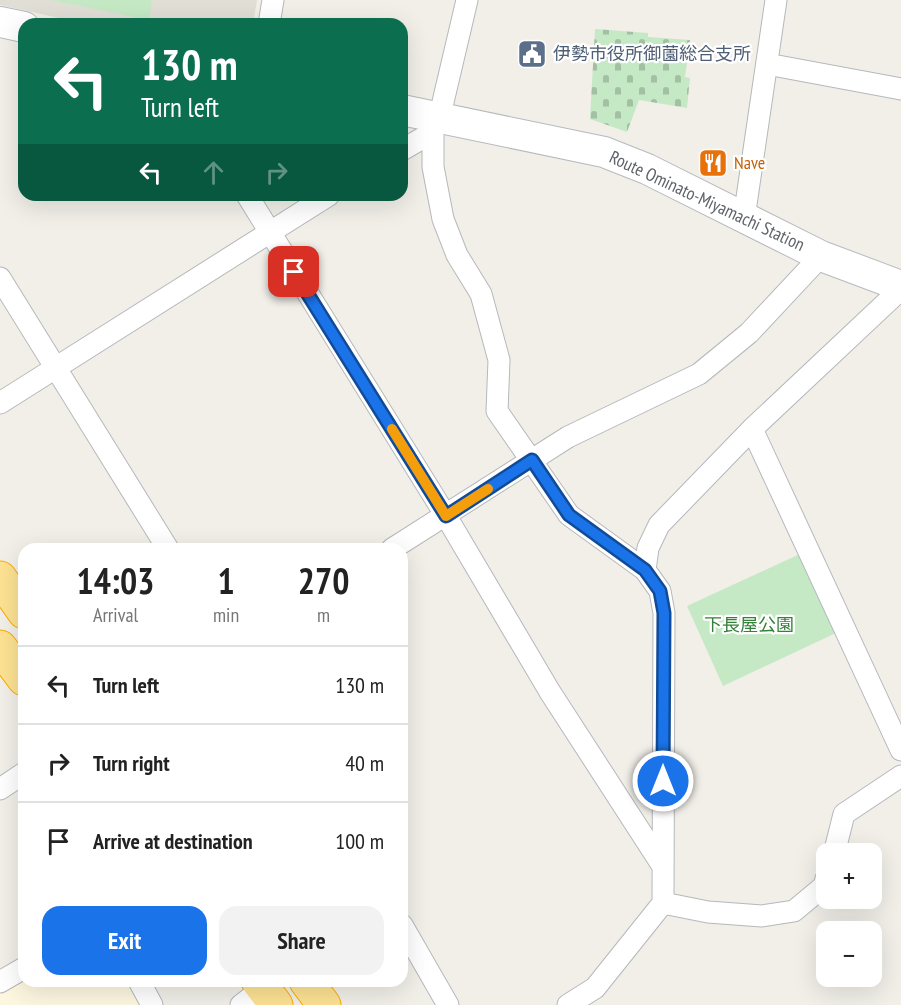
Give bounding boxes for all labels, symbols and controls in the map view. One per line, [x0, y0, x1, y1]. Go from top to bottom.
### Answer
text: 130 m [141, 37, 238, 92]
public building icon: 伊勢市役所御薗総合支所 [516, 38, 548, 70]
icon: left [42, 42, 120, 120]
place label: 伊勢市役所御薗総合支所 [553, 42, 751, 65]
text: Turn left [141, 90, 219, 124]
street label: Route Ominato-Miyamachi Station [606, 145, 808, 256]
restaurant icon: Nave [697, 147, 729, 179]
place label: Nave [734, 151, 765, 174]
icon: left [134, 156, 167, 189]
icon: ahead [197, 156, 230, 189]
icon: right [260, 156, 293, 189]
pin [268, 246, 319, 297]
icon: arrive [277, 255, 310, 288]
text: 14:03 [77, 557, 154, 604]
text: 1 [217, 557, 235, 604]
text: 270 [298, 557, 349, 604]
text: Arrival [93, 602, 138, 628]
text: min [213, 602, 239, 628]
text: m [317, 602, 330, 628]
park label: 下長屋公園 [704, 613, 794, 636]
icon: left [42, 669, 75, 702]
text: Turn left [93, 671, 159, 699]
text: 130 m [335, 671, 384, 699]
icon: right [42, 747, 75, 780]
text: Turn right [93, 749, 170, 777]
text: 40 m [345, 749, 384, 777]
position arrow [631, 749, 695, 813]
icon: arrive [42, 825, 75, 858]
text: Arrive at destination [93, 827, 253, 855]
text: 100 m [335, 827, 384, 855]
map controls [816, 843, 882, 987]
button: + [816, 843, 882, 909]
button: Exit [42, 906, 207, 975]
button: Share [219, 906, 384, 975]
button: − [816, 921, 882, 987]

